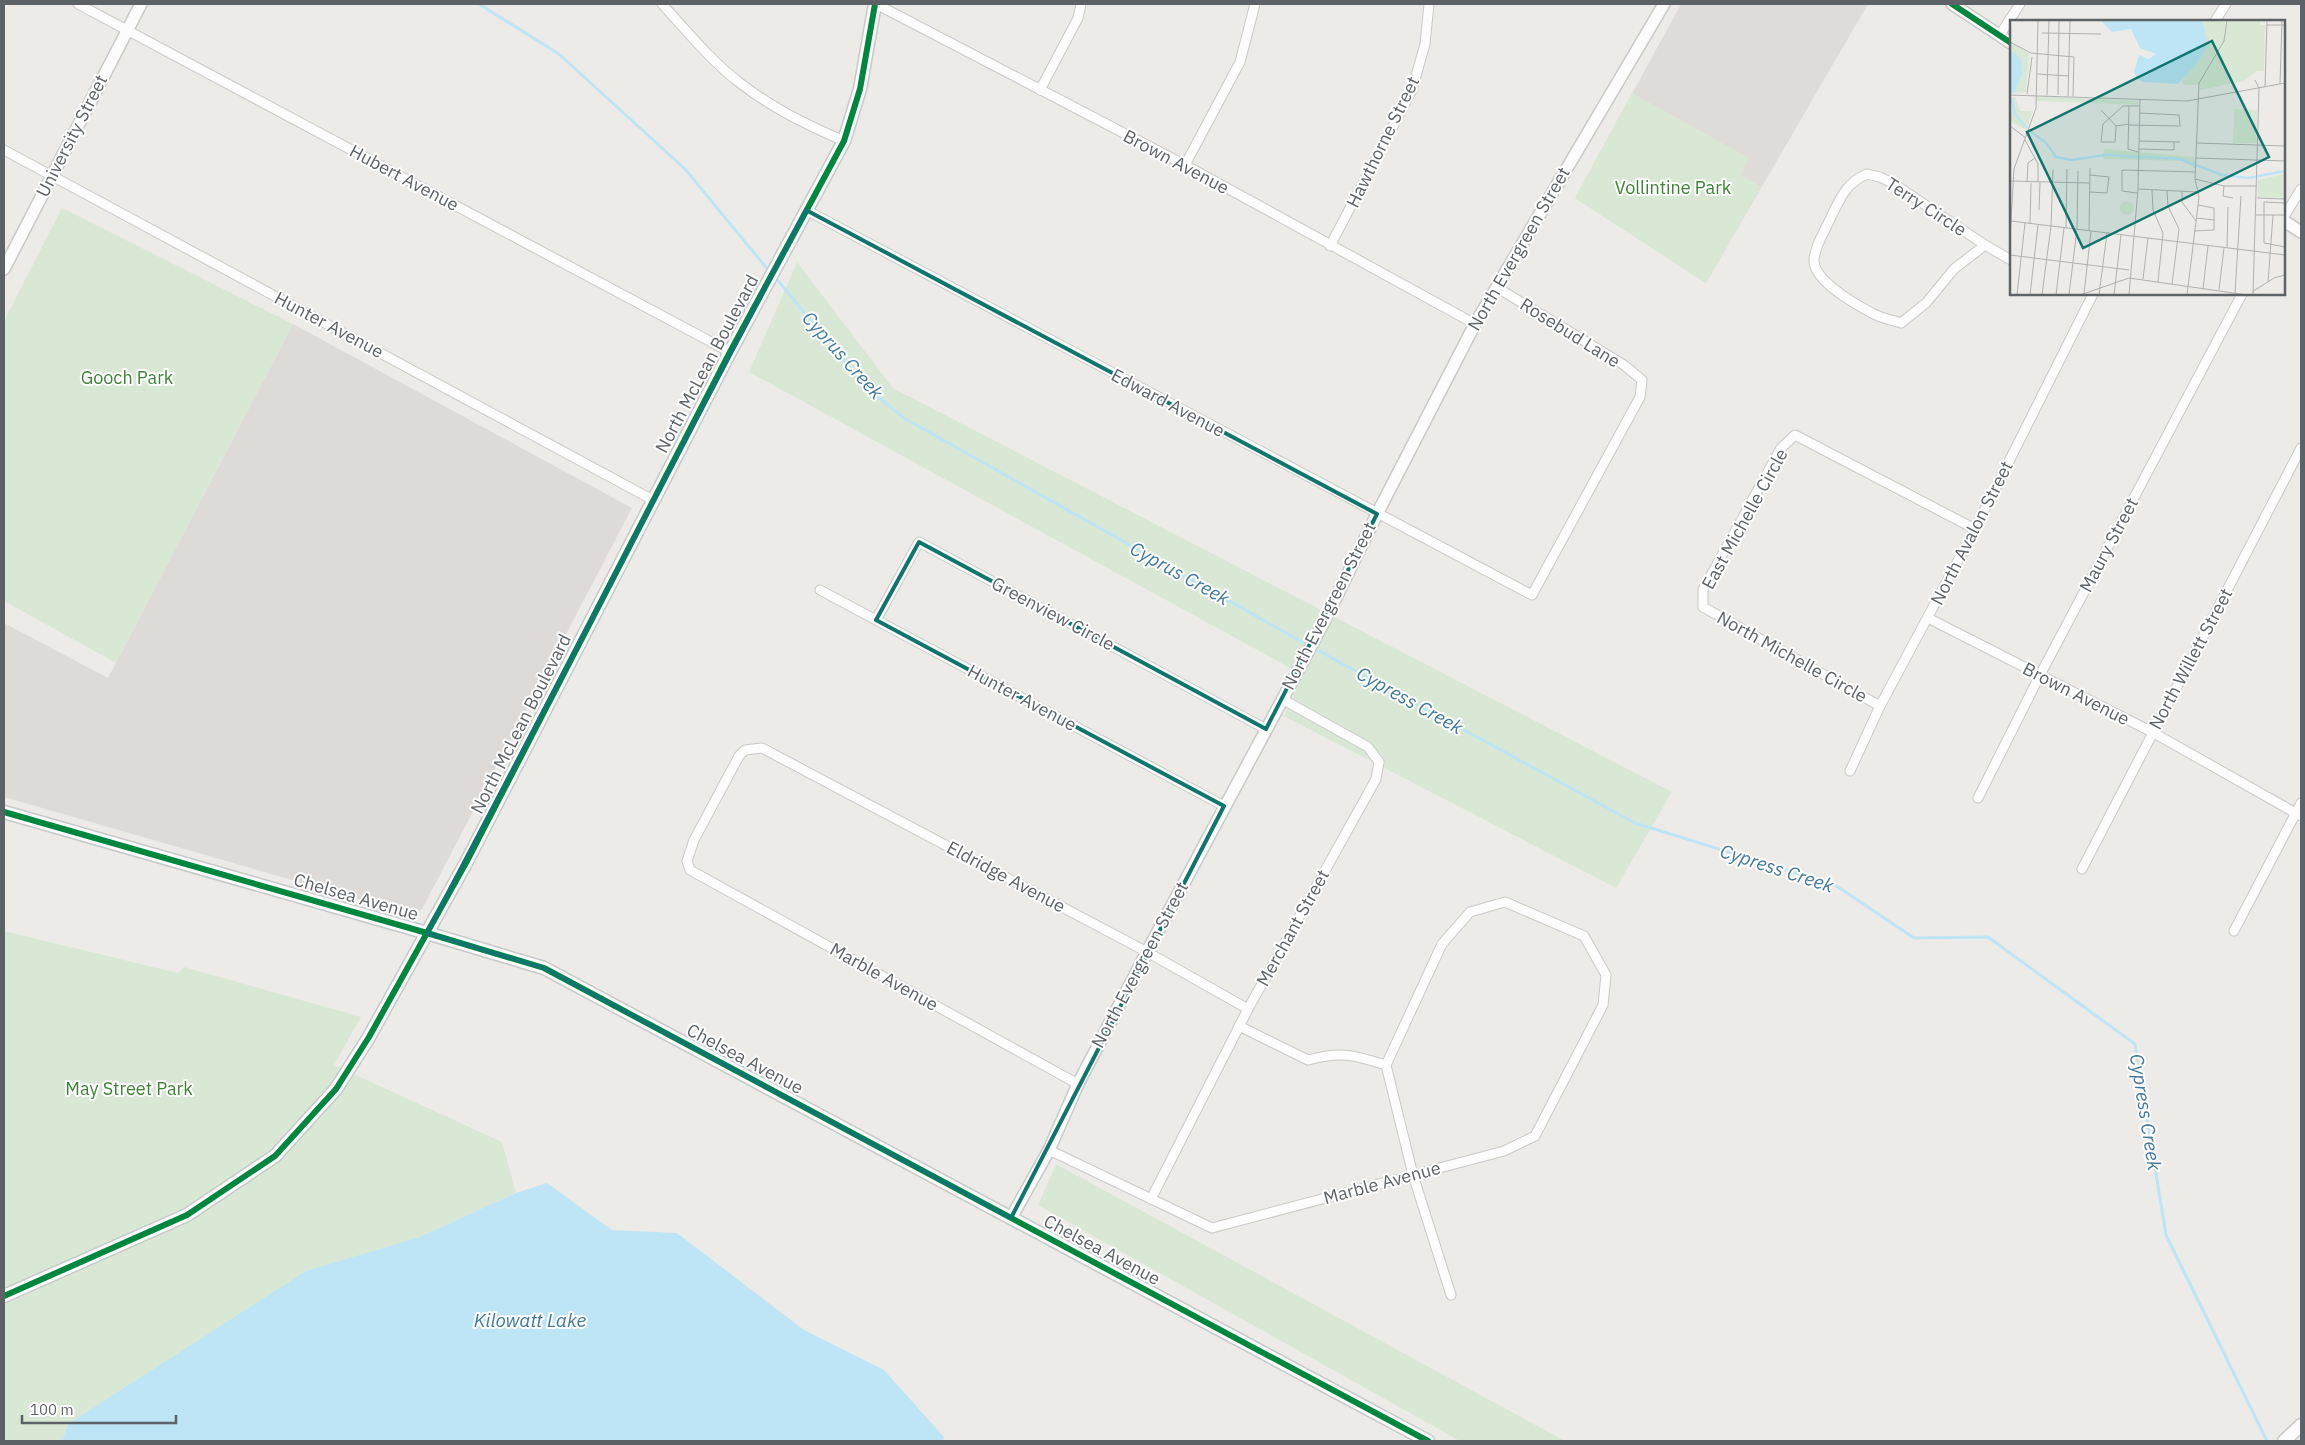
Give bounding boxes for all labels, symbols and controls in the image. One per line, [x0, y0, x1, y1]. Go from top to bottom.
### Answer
inset map [2010, 20, 2285, 295]
street label: University Street [31, 71, 112, 201]
street label: Hawthorne Street [1341, 72, 1424, 211]
street label: Brown Avenue [1119, 124, 1233, 199]
street label: Hubert Avenue [346, 139, 463, 216]
street label: North Evergreen Street [1462, 163, 1575, 335]
street label: Terry Circle [1882, 172, 1971, 241]
park label: Vollintine Park [1615, 176, 1732, 199]
street label: North McLean Boulevard [650, 271, 763, 457]
street label: Hunter Avenue [271, 286, 388, 363]
street label: Rosebud Lane [1516, 293, 1625, 373]
water label: Cyprus Creek [797, 306, 890, 405]
street label: Edward Avenue [1108, 363, 1229, 442]
park label: Gooch Park [81, 366, 174, 389]
street label: East Michelle Circle [1696, 444, 1793, 593]
street label: North Avalon Street [1925, 457, 2018, 609]
street label: Maury Street [2074, 494, 2143, 596]
street label: North Evergreen Street [1276, 518, 1381, 693]
water label: Cyprus Creek [1126, 536, 1235, 611]
street label: Greenview Circle [988, 571, 1119, 656]
street label: North Willett Street [2144, 584, 2237, 733]
street label: North Michelle Circle [1713, 606, 1872, 707]
street label: North McLean Boulevard [465, 630, 576, 818]
street label: Brown Avenue [2019, 657, 2134, 730]
street label: Hunter Avenue [964, 659, 1081, 736]
water label: Cypress Creek [1353, 661, 1468, 740]
street label: Eldridge Avenue [943, 836, 1070, 918]
water label: Cypress Creek [1717, 838, 1838, 898]
street label: Merchant Street [1251, 865, 1334, 990]
street label: Chelsea Avenue [291, 868, 421, 925]
street label: North Evergreen Street [1086, 878, 1193, 1052]
street label: Marble Avenue [826, 937, 943, 1016]
street label: Chelsea Avenue [683, 1018, 808, 1099]
water label: Cypress Creek [2125, 1052, 2167, 1173]
park label: May Street Park [65, 1077, 193, 1100]
street label: Marble Avenue [1321, 1156, 1443, 1209]
street label: Chelsea Avenue [1040, 1209, 1165, 1290]
water label: Kilowatt Lake [474, 1308, 586, 1332]
scale bar [22, 1392, 176, 1424]
text: 100 m [30, 1400, 74, 1419]

